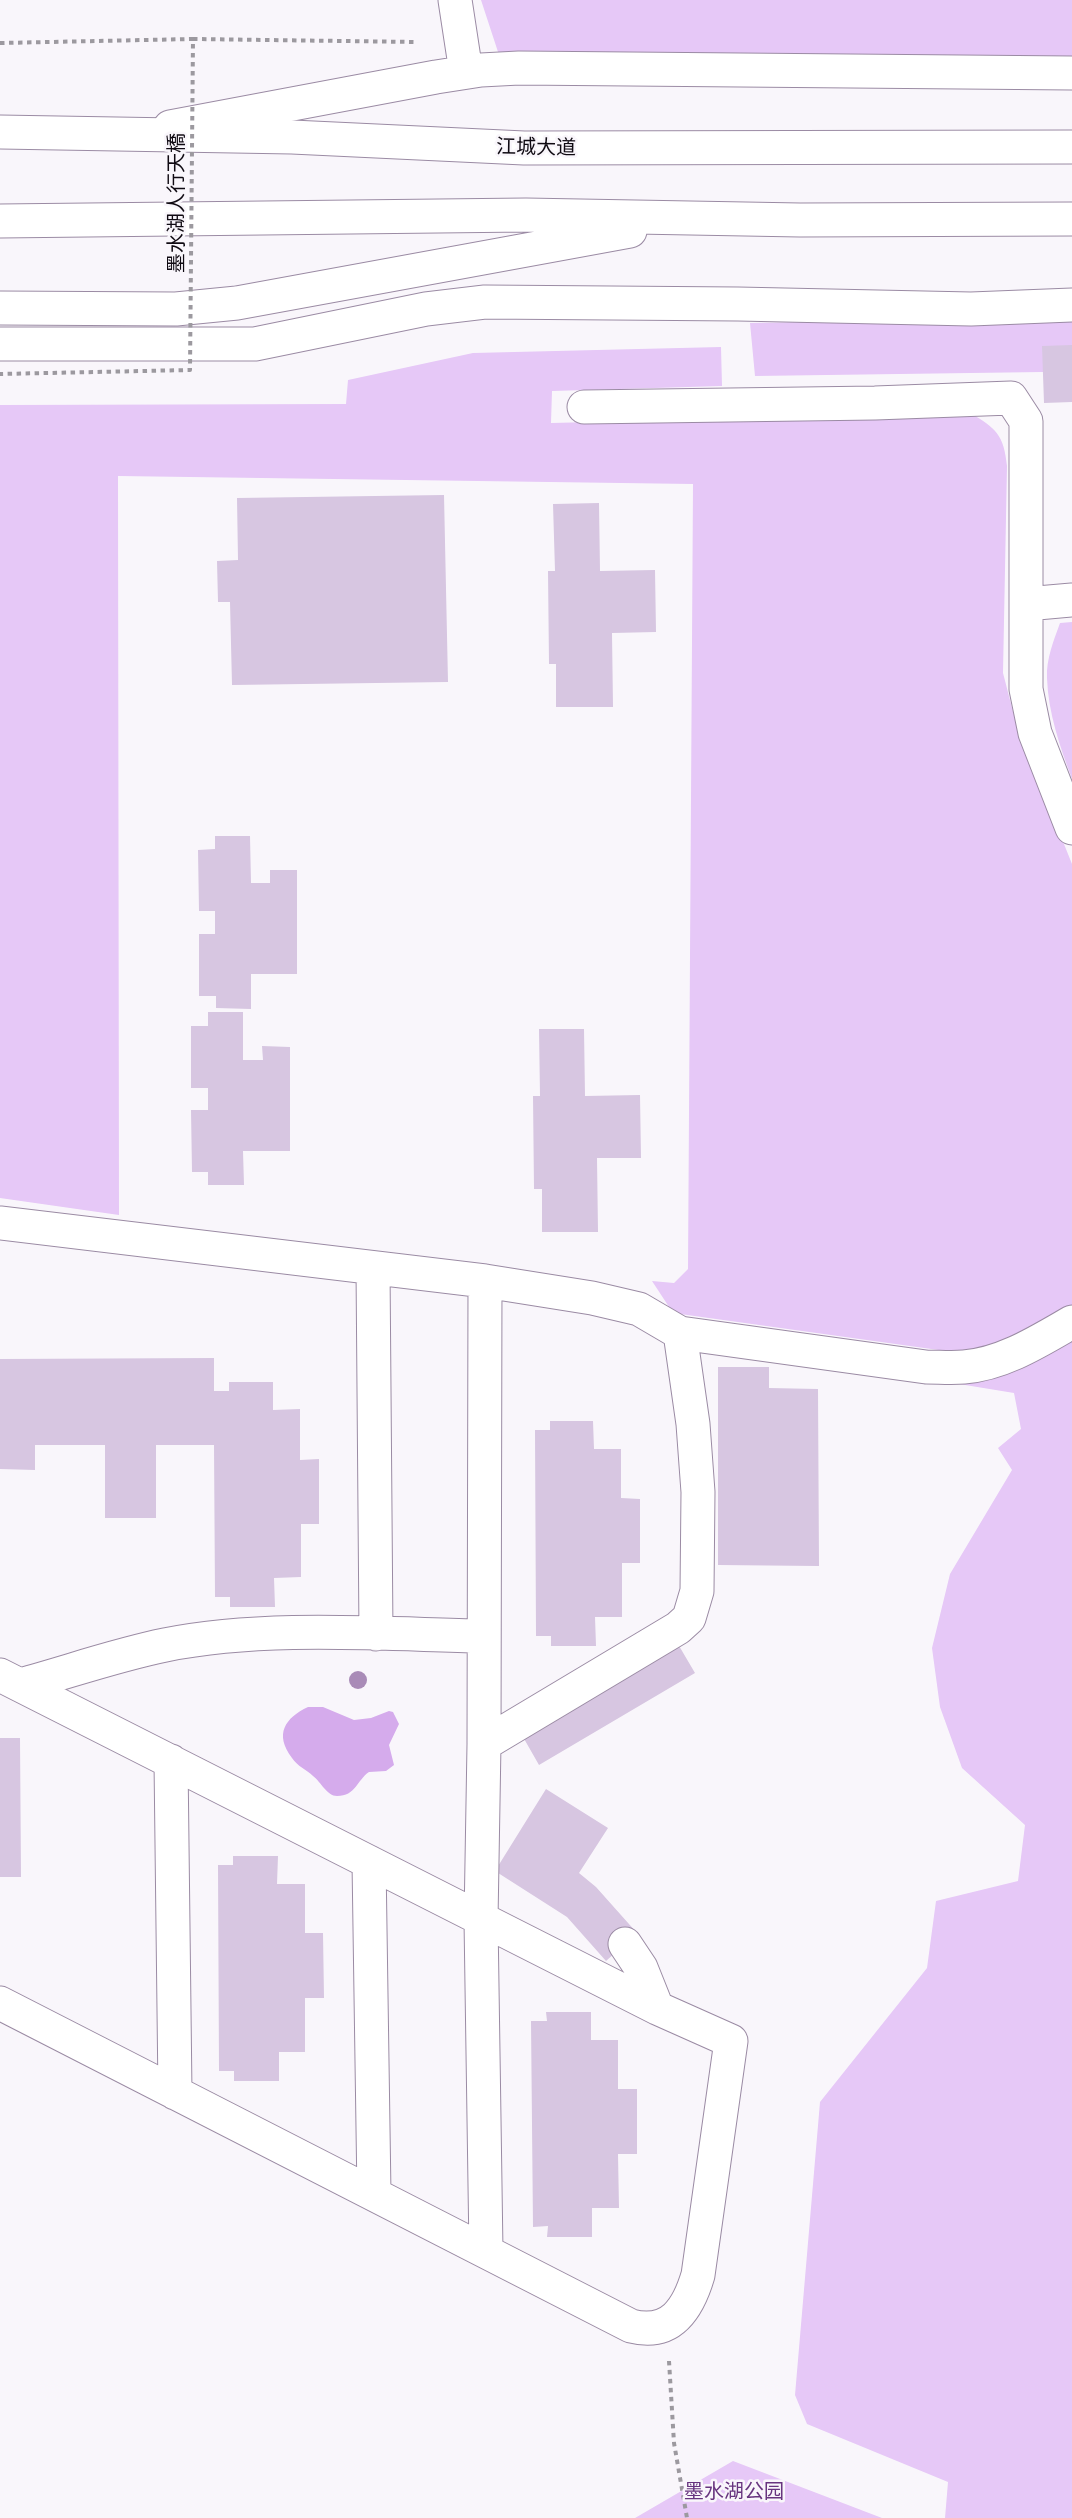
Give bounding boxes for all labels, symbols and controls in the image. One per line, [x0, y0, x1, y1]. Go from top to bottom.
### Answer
street label: 墨水湖人行天橋 [164, 133, 188, 273]
street label: 江城大道 [496, 134, 576, 160]
park label: 墨水湖公园 [684, 2479, 784, 2503]

